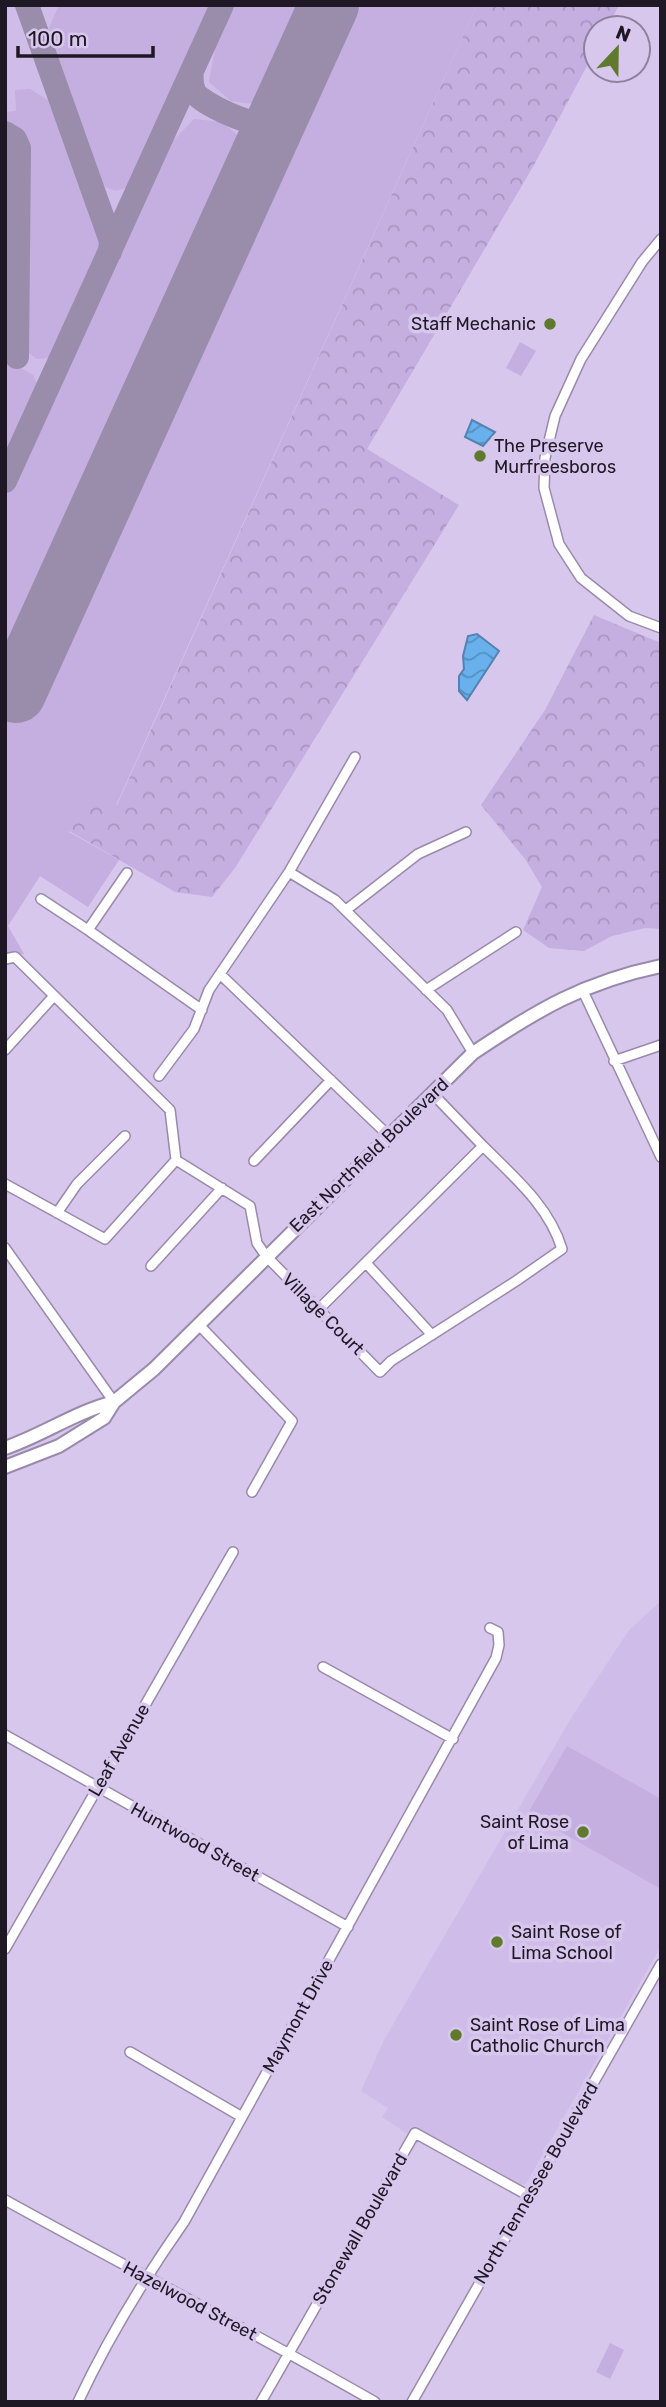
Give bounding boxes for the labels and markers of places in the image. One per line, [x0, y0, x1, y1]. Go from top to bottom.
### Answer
place label: Staff Mechanic [411, 313, 536, 335]
marker: Staff Mechanic [542, 316, 558, 332]
place label: The Preserve Murfreesboros [494, 435, 616, 478]
marker: The Preserve Murfreesboros [472, 448, 488, 464]
place label: Saint Rose of Lima [480, 1811, 569, 1854]
marker: Saint Rose of Lima [575, 1824, 591, 1840]
place label: Saint Rose of Lima School [511, 1921, 622, 1964]
marker: Saint Rose of Lima School [489, 1934, 505, 1950]
place label: Saint Rose of Lima Catholic Church [470, 2014, 625, 2057]
marker: Saint Rose of Lima Catholic Church [448, 2027, 464, 2043]

